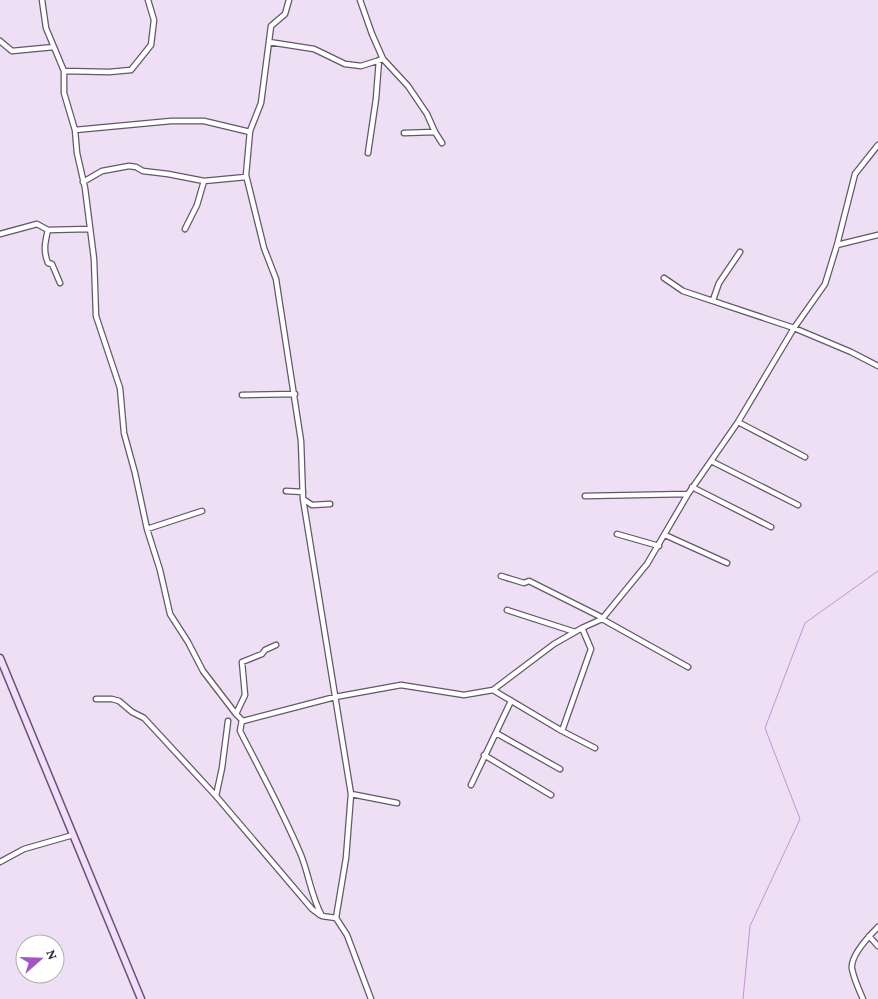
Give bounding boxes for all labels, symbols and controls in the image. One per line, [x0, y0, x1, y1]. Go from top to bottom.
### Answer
north arrow [15, 934, 65, 984]
text: N [43, 947, 62, 962]

